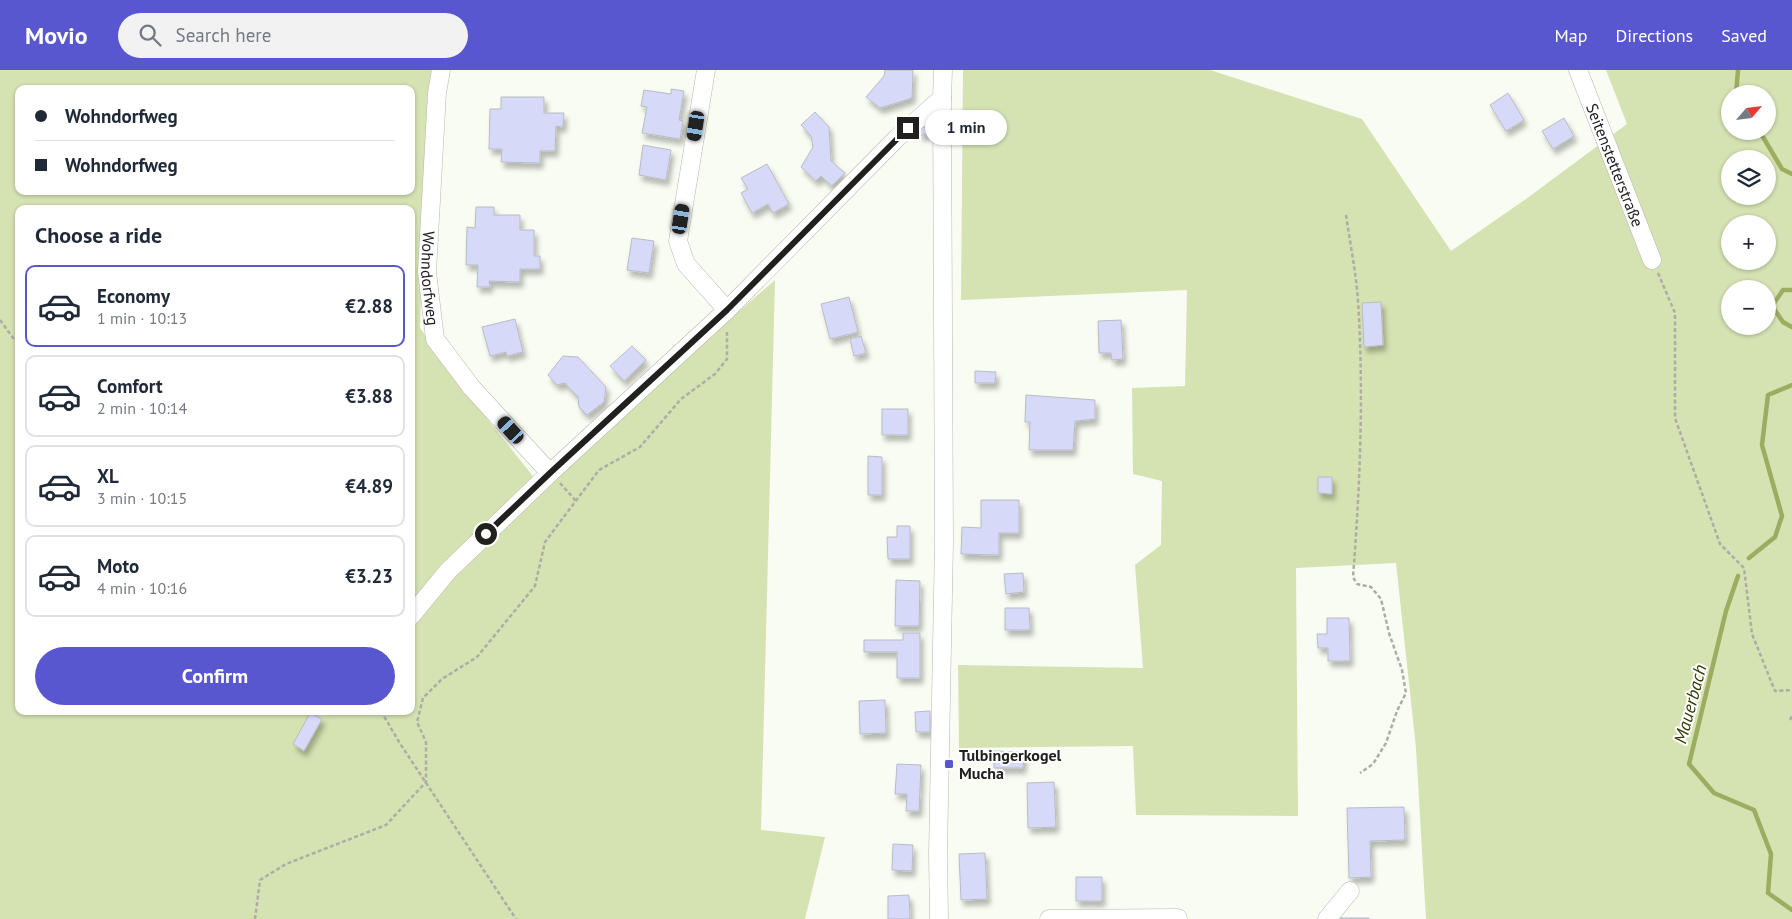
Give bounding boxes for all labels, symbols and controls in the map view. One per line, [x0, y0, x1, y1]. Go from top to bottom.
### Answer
search box [118, 13, 468, 58]
text: Movio [25, 20, 88, 51]
icon: search [136, 21, 164, 49]
text: Search here [176, 23, 271, 47]
text: Map [1555, 24, 1587, 47]
text: Directions [1615, 24, 1693, 47]
text: Saved [1721, 24, 1767, 47]
north arrow [1721, 85, 1776, 140]
map controls [1721, 85, 1776, 335]
street label: Seitenstetterstraße [1582, 101, 1648, 230]
text: Wohndorfweg [65, 104, 178, 128]
car [686, 110, 705, 142]
callout: 1 min [926, 110, 1008, 146]
route end [897, 117, 919, 139]
text: 1 min [946, 117, 986, 137]
button: layers [1721, 150, 1776, 205]
text: Wohndorfweg [65, 153, 178, 177]
car [671, 203, 690, 235]
button: + [1721, 215, 1776, 270]
text: Choose a ride [35, 221, 162, 249]
street label: Wohndorfweg [417, 231, 443, 326]
button: − [1721, 280, 1776, 335]
icon: car [37, 284, 82, 329]
text: Economy [97, 284, 170, 308]
text: €2.88 [345, 294, 393, 318]
text: 1 min · 10:13 [97, 308, 187, 328]
icon: car [37, 374, 82, 419]
text: Comfort [97, 374, 163, 398]
text: €3.88 [345, 384, 393, 408]
text: 2 min · 10:14 [97, 398, 187, 418]
car [495, 414, 526, 446]
icon: car [37, 464, 82, 509]
text: XL [97, 464, 119, 488]
text: €4.89 [345, 474, 393, 498]
text: 3 min · 10:15 [97, 488, 187, 508]
route start [475, 523, 497, 545]
icon: car [37, 554, 82, 599]
text: Moto [97, 554, 139, 578]
text: €3.23 [345, 564, 393, 588]
text: 4 min · 10:16 [97, 578, 187, 598]
button: Confirm [35, 647, 395, 705]
water label: Mauerbach [1668, 662, 1712, 746]
place label: Tulbingerkogel Mucha [959, 745, 1062, 783]
marker: Tulbingerkogel Mucha [943, 758, 955, 770]

